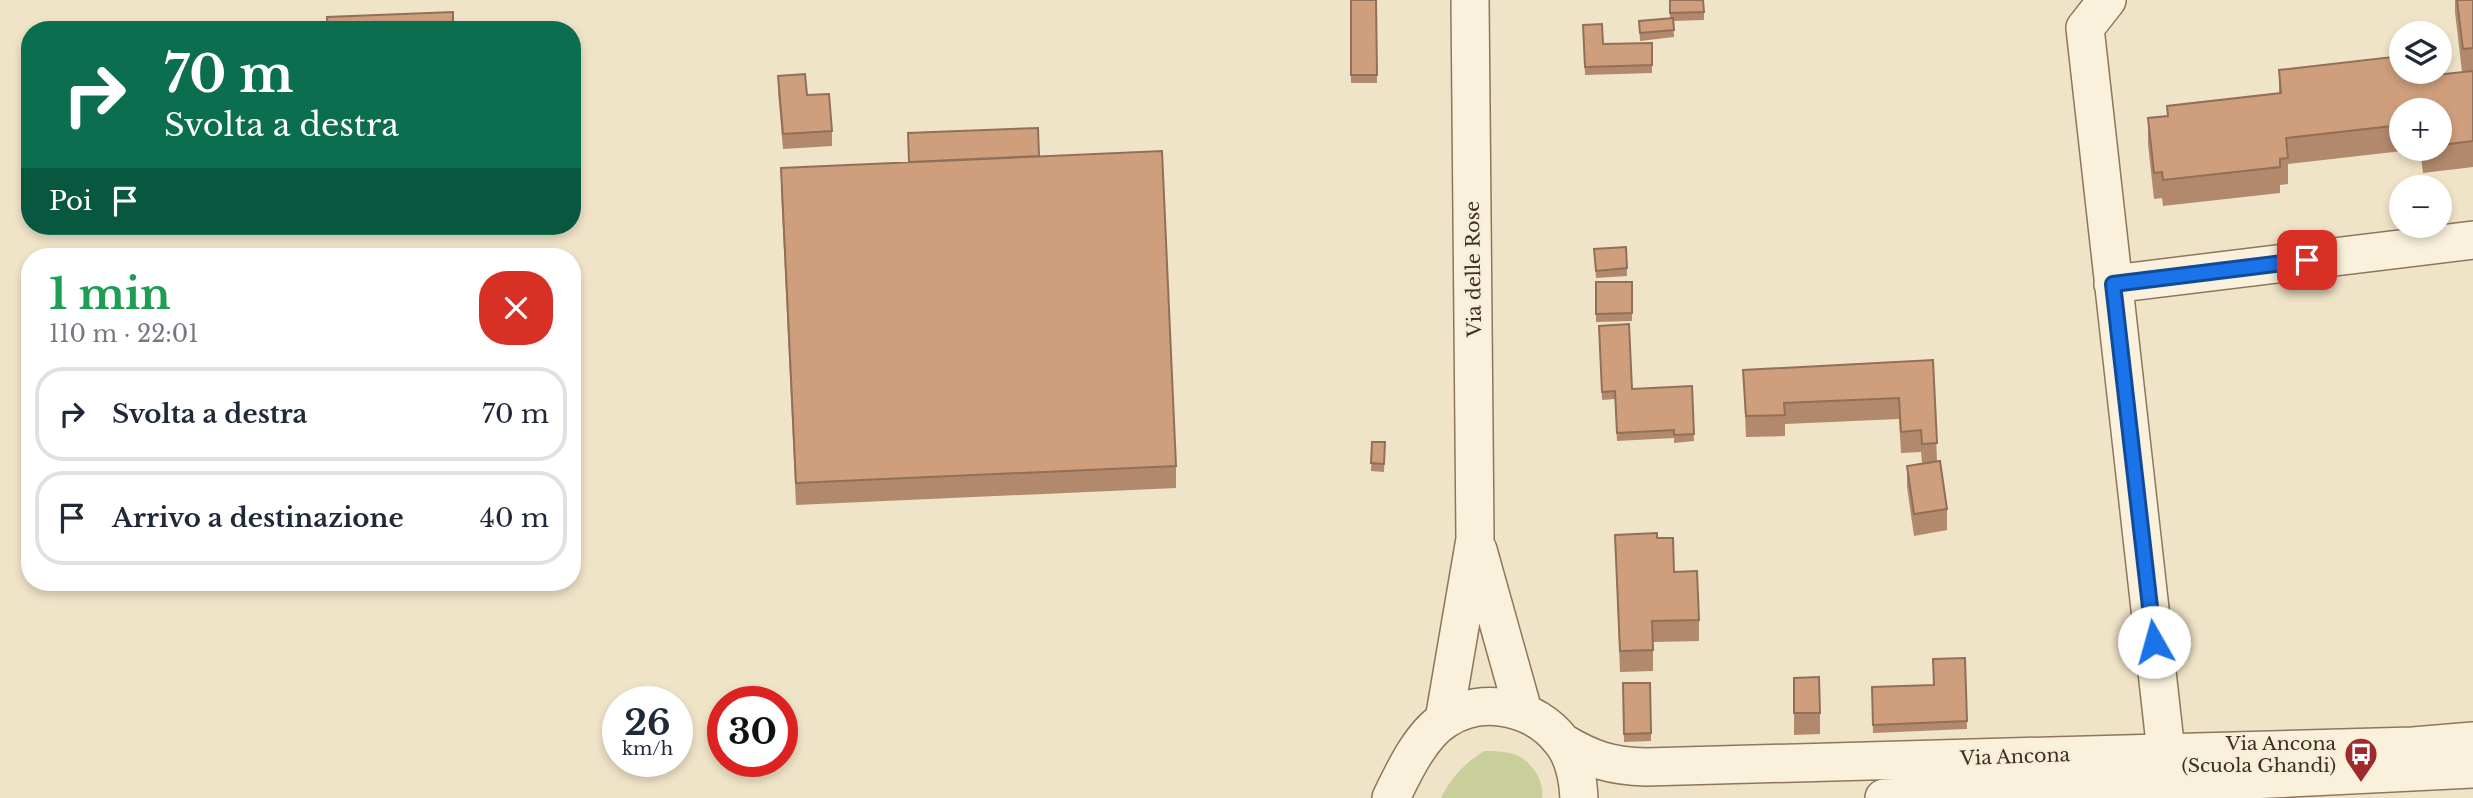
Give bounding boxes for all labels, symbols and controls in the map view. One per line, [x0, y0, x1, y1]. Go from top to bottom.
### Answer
map controls [2389, 21, 2452, 238]
button: layers [2389, 21, 2452, 84]
text: 70 m [164, 44, 294, 105]
icon: right [49, 49, 140, 140]
button: + [2389, 98, 2452, 161]
text: Svolta a destra [164, 105, 399, 145]
button: − [2389, 175, 2452, 238]
icon: arrive [106, 182, 144, 220]
text: Poi [49, 185, 92, 217]
street label: Via delle Rose [1461, 201, 1486, 338]
pin [2277, 230, 2337, 290]
icon: arrive [2288, 241, 2326, 279]
text: 1 min [49, 268, 171, 320]
button: close [479, 271, 553, 345]
text: 110 m · 22:01 [49, 320, 199, 348]
icon: right [53, 395, 91, 433]
text: Svolta a destra [112, 398, 308, 430]
text: 70 m [482, 398, 549, 430]
icon: arrive [53, 499, 91, 537]
text: Arrivo a destinazione [112, 502, 404, 534]
text: 40 m [480, 502, 549, 534]
position arrow [2117, 605, 2191, 679]
speed limit sign: 30 [707, 686, 798, 777]
text: 26 [624, 701, 671, 744]
place label: Via Ancona (Scuola Ghandi) [2182, 732, 2336, 777]
bus stop icon: Via Ancona (Scuola Ghandi) [2342, 735, 2380, 784]
text: km/h [622, 738, 673, 760]
street label: Via Ancona [1959, 743, 2071, 770]

